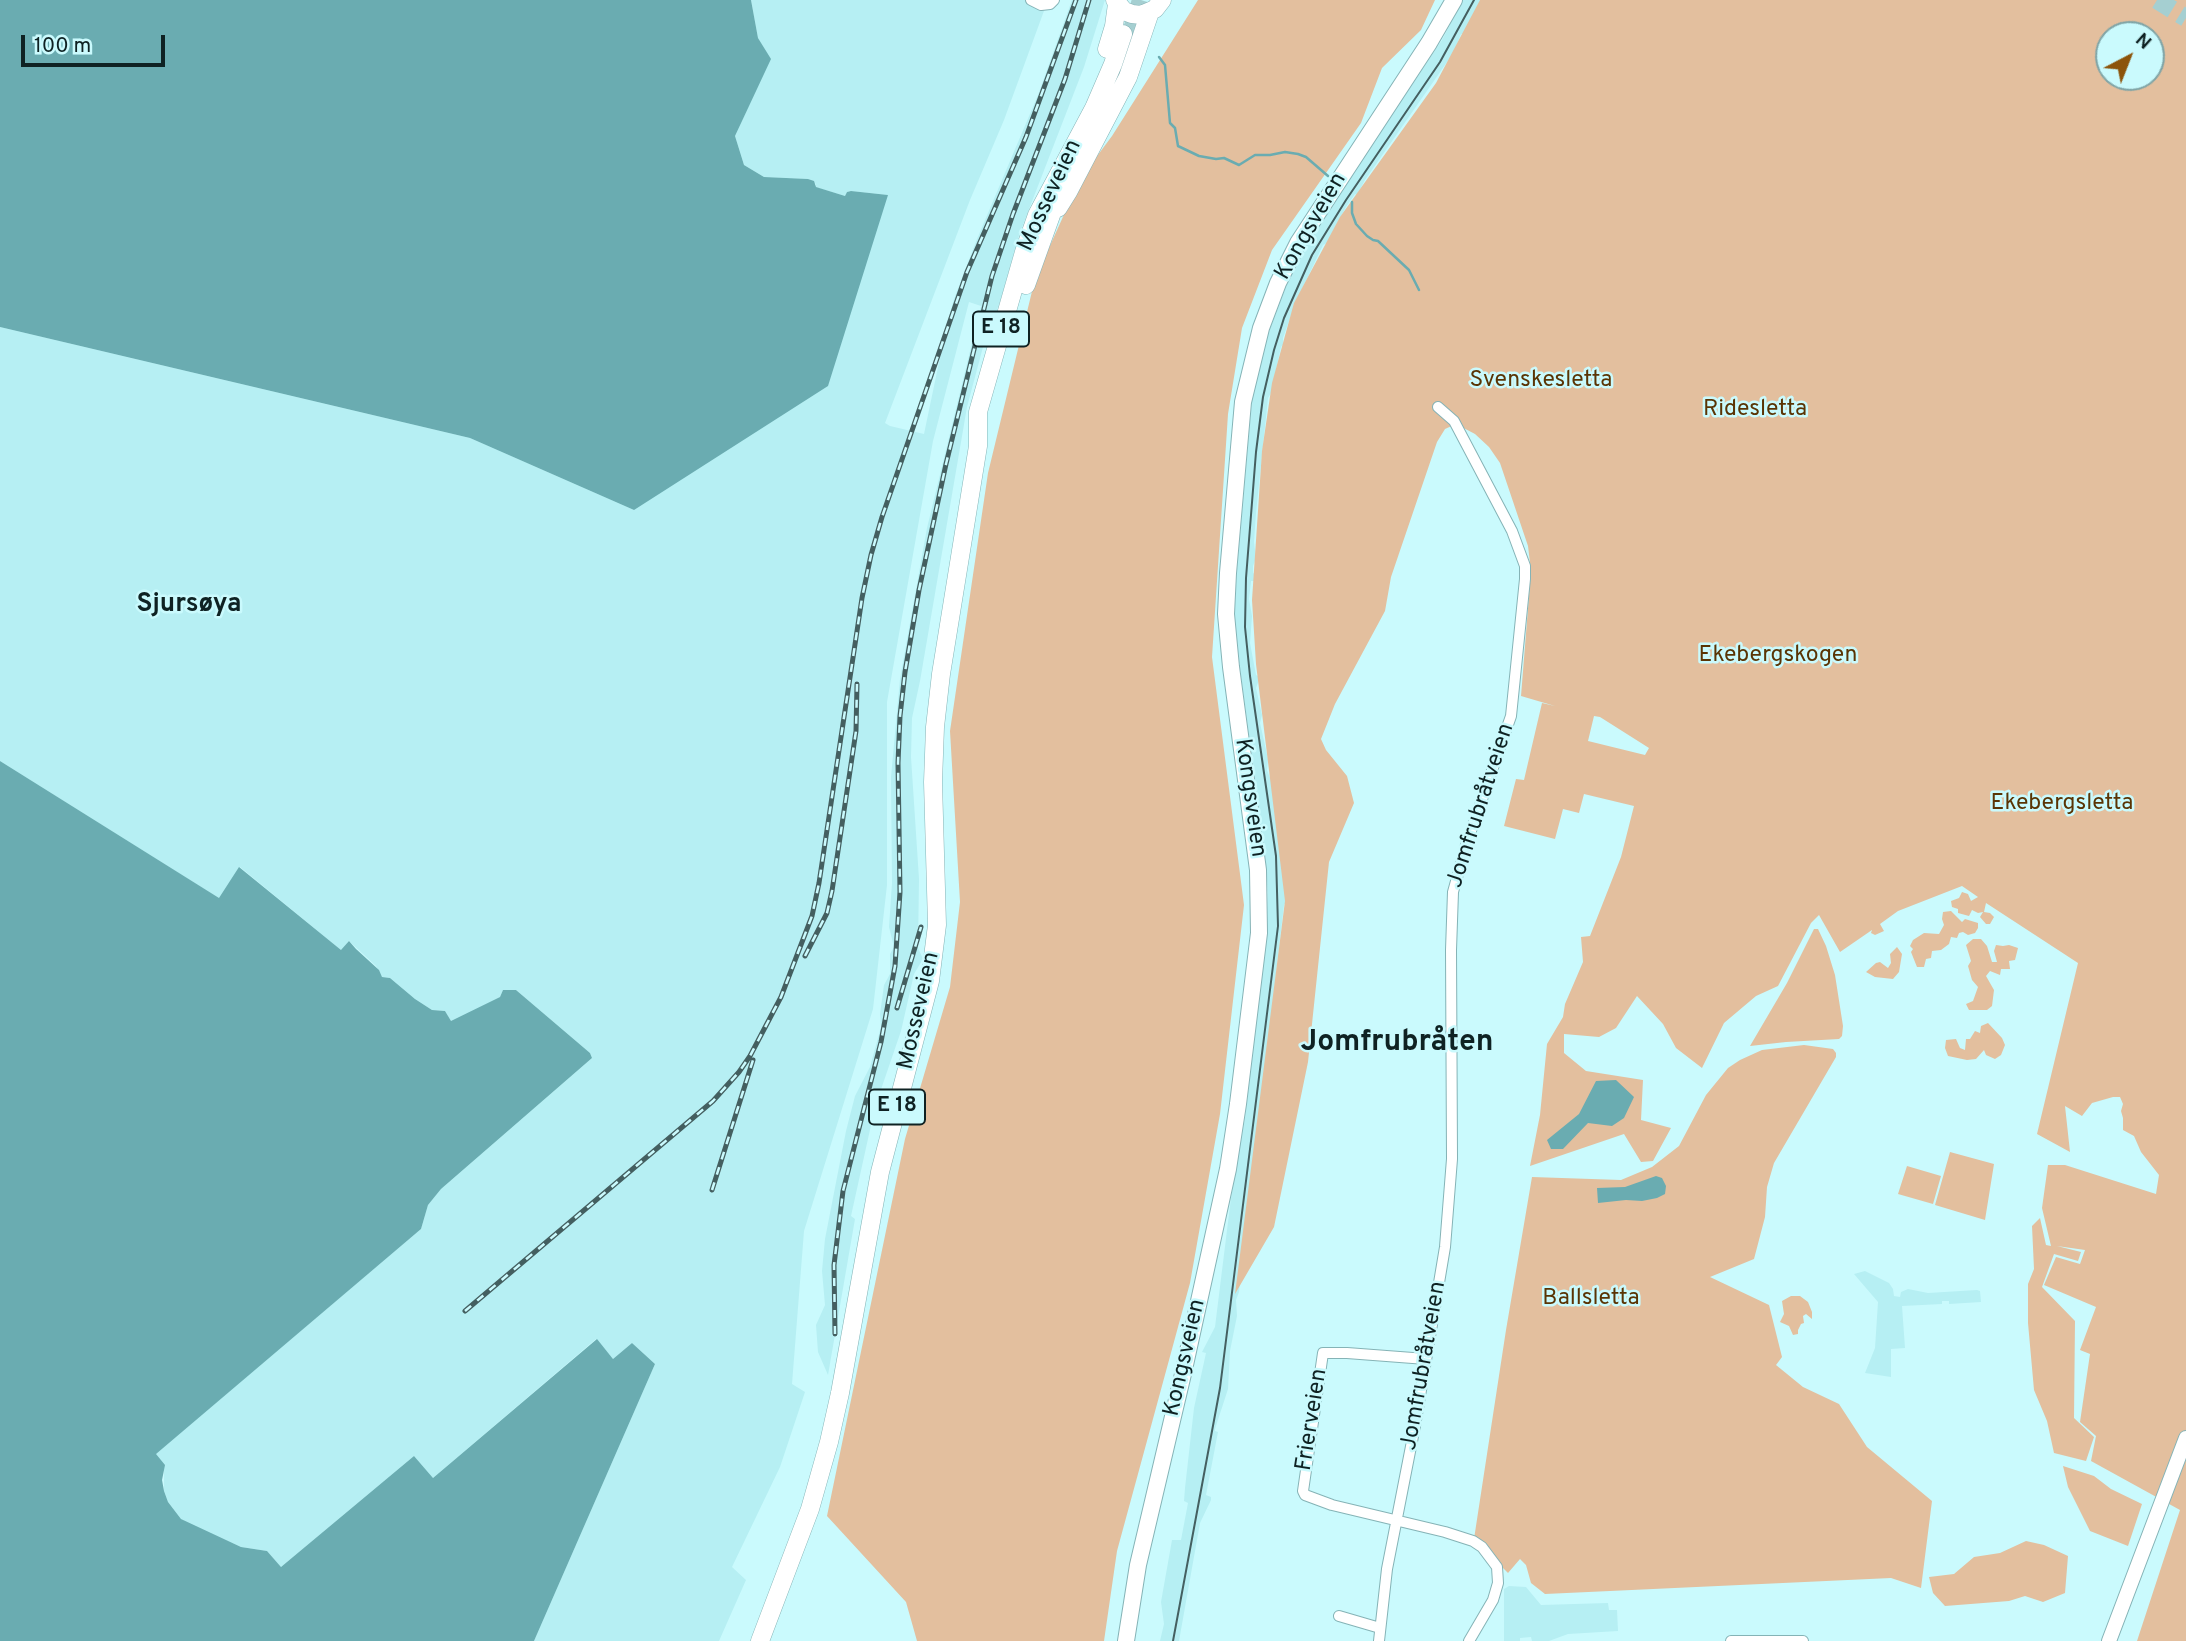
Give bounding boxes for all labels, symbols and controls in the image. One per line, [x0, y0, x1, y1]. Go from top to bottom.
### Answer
scale bar [24, 21, 168, 65]
north arrow [2095, 21, 2165, 91]
text: N [2130, 28, 2156, 55]
text: 100 m [34, 33, 91, 60]
street label: Mosseveien [1013, 136, 1089, 256]
street label: Kongsveien [1270, 168, 1354, 286]
road number: E 18 [973, 312, 1029, 346]
park label: Svenskesletta [1470, 367, 1612, 395]
park label: Ridesletta [1703, 396, 1807, 424]
district label: Sjursøya [137, 590, 241, 622]
park label: Ekebergskogen [1699, 642, 1857, 670]
street label: Jomfrubråtveien [1442, 720, 1522, 892]
street label: Kongsveien [1227, 737, 1271, 859]
park label: Ekebergsletta [1991, 790, 2133, 818]
street label: Mosseveien [893, 950, 947, 1072]
district label: Jomfrubråten [1301, 1026, 1493, 1062]
road number: E 18 [869, 1090, 925, 1124]
street label: Jomfrubråtveien [1397, 1279, 1453, 1453]
park label: Ballsletta [1542, 1285, 1640, 1313]
street label: Kongsveien [1159, 1297, 1213, 1419]
street label: Frierveien [1291, 1367, 1335, 1473]

